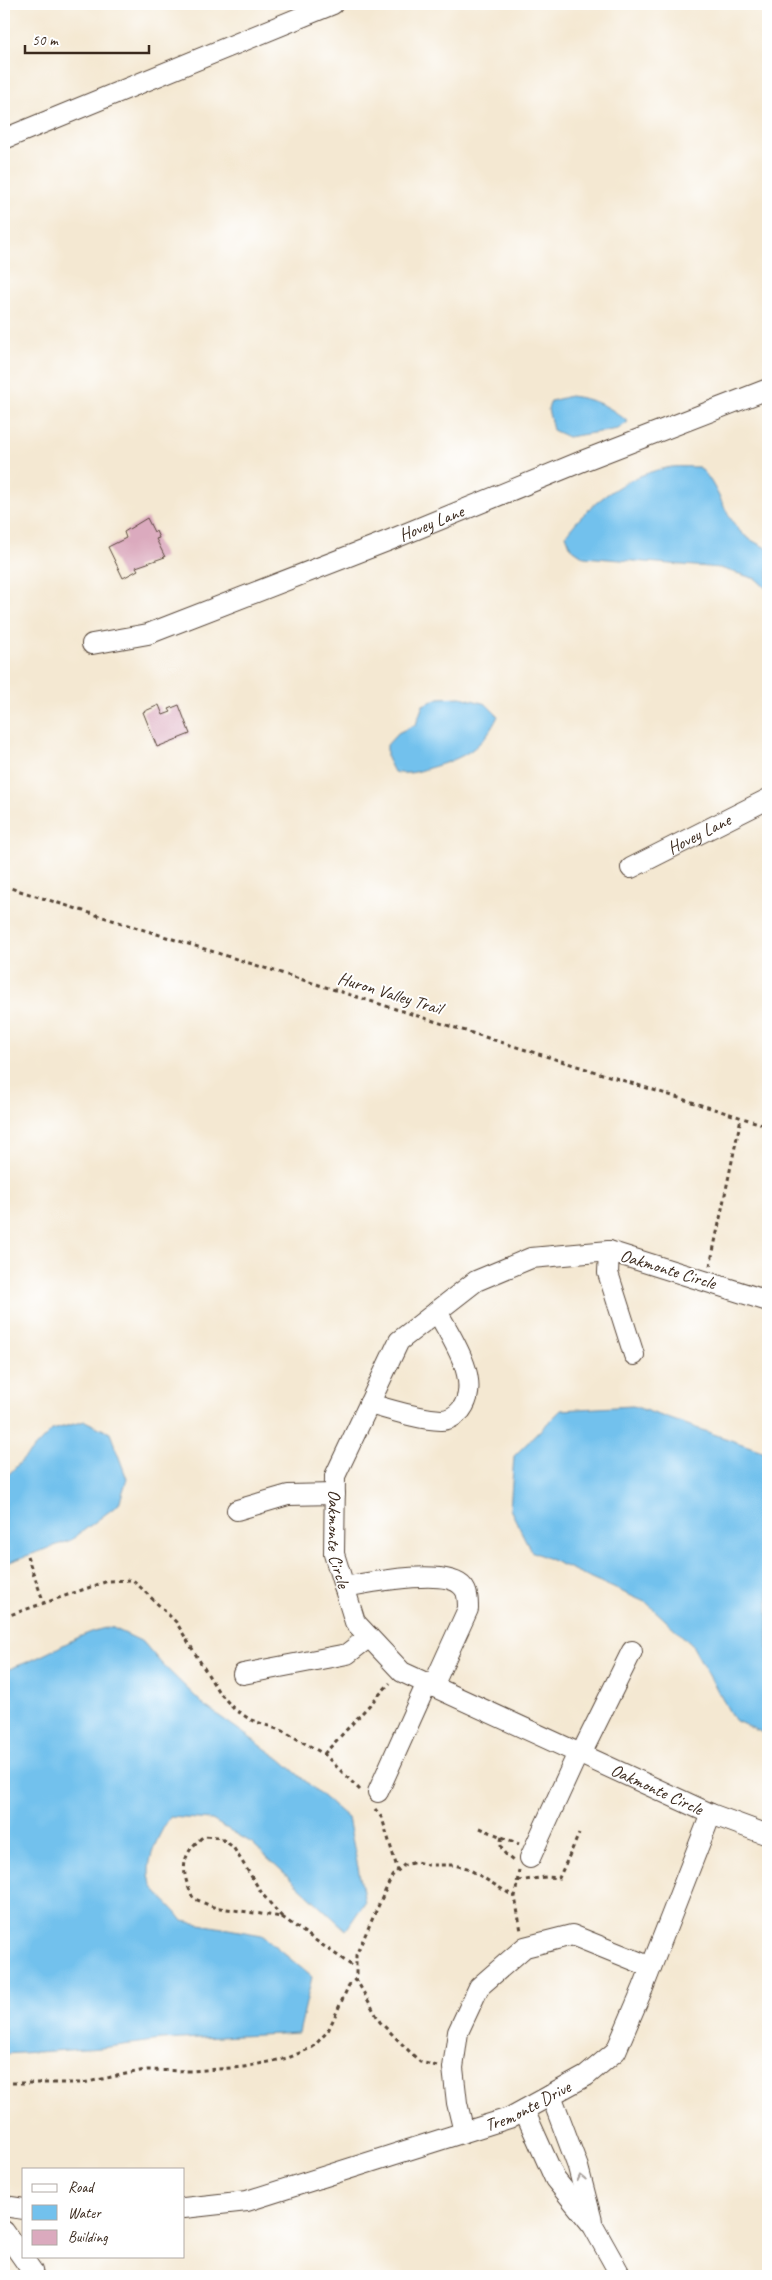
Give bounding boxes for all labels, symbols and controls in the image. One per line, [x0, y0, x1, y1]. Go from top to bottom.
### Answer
scale bar [25, 22, 149, 54]
text: 50 m [32, 31, 59, 50]
street label: Hovey Lane [396, 500, 468, 546]
street label: Hovey Lane [664, 808, 735, 859]
street label: Huron Valley Trail [335, 967, 447, 1020]
street label: Oakmonte Circle [617, 1244, 720, 1294]
street label: Oakmonte Circle [323, 1490, 355, 1592]
street label: Oakmonte Circle [607, 1758, 708, 1820]
street label: Tremonte Drive [482, 2075, 575, 2136]
legend [22, 2168, 185, 2258]
one-way arrow [576, 2174, 587, 2183]
text: Road [68, 2178, 95, 2197]
text: Water [68, 2204, 102, 2223]
text: Building [68, 2228, 108, 2247]

